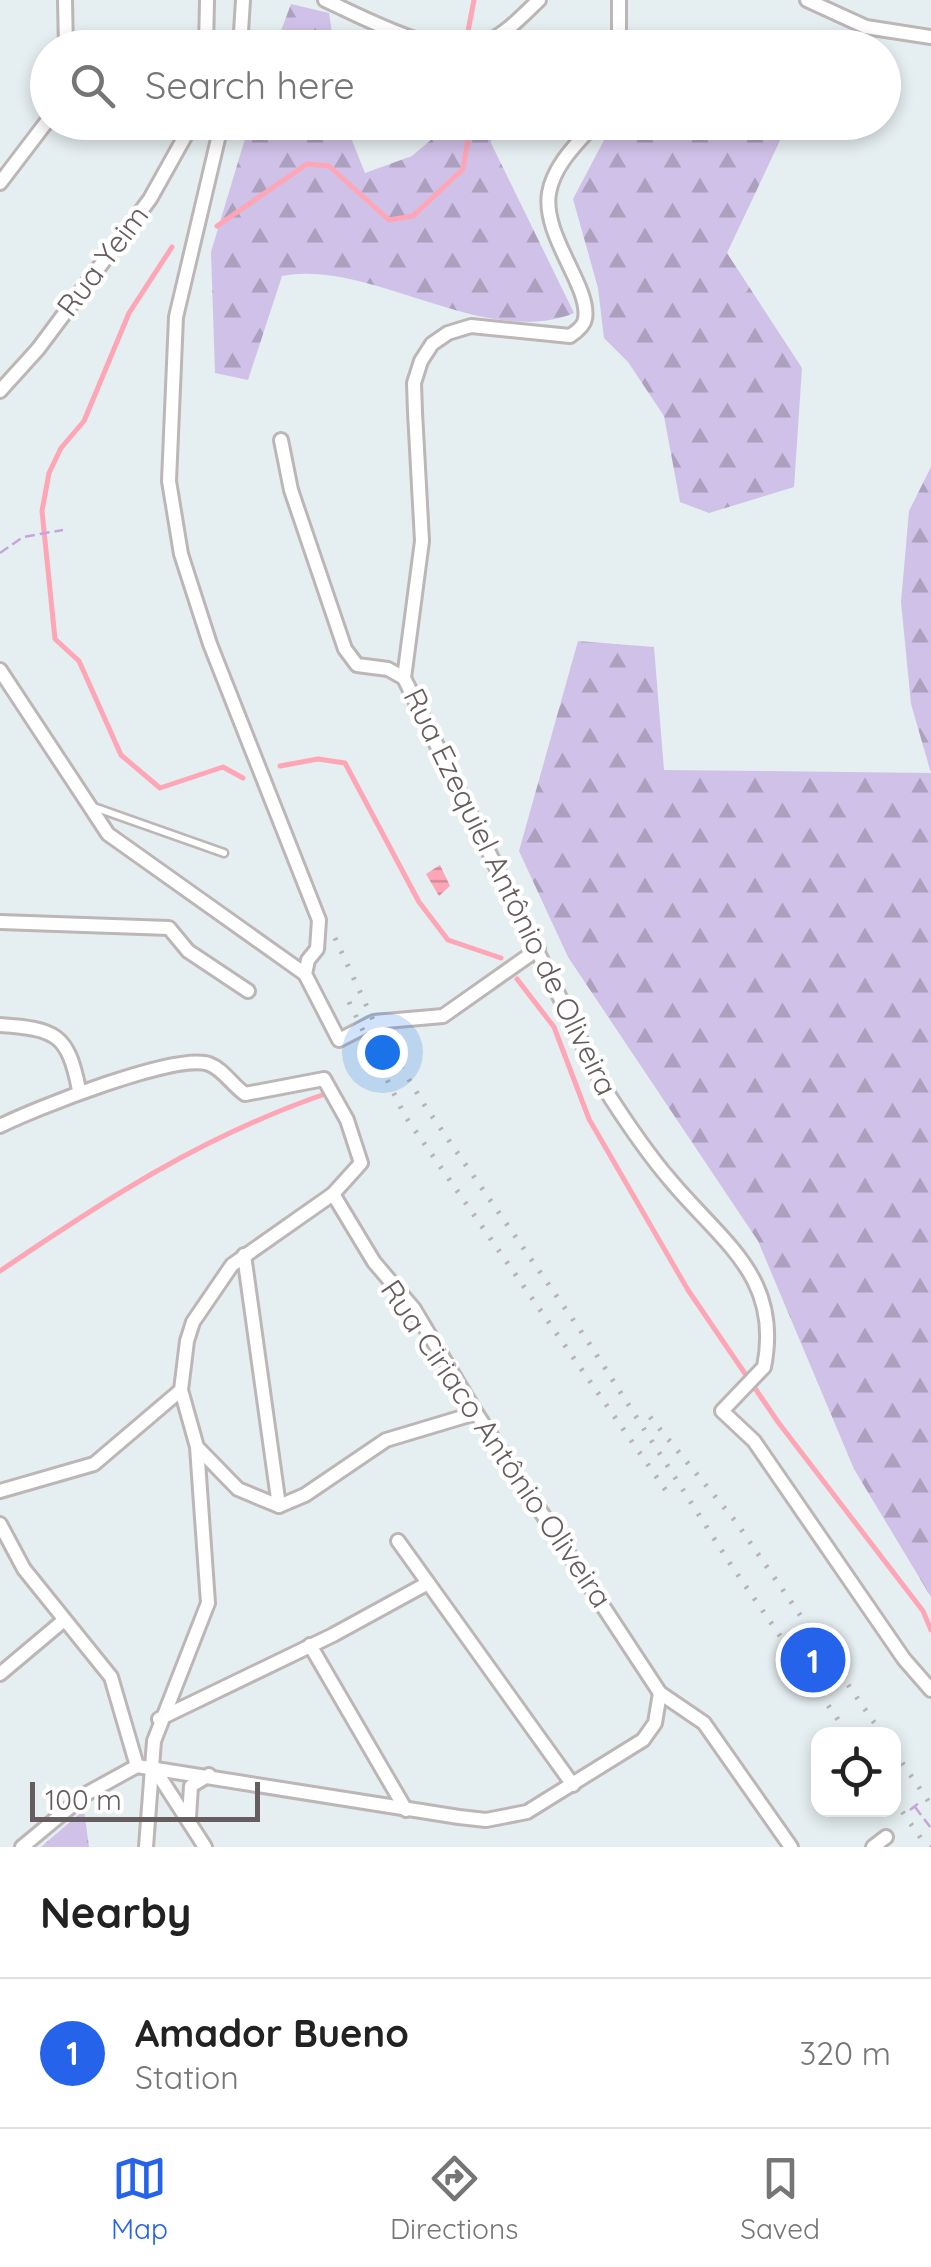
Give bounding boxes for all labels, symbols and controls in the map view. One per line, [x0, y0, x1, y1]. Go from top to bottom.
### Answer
search box [30, 30, 901, 140]
icon: search [65, 58, 120, 113]
text: Search here [145, 61, 355, 109]
street label: Rua Yeim [48, 197, 156, 324]
street label: Rua Ezequiel Antônio de Oliveira [396, 682, 626, 1101]
your location [357, 1027, 408, 1078]
street label: Rua Ciriaco Antônio Oliveira [373, 1272, 621, 1615]
pin: 1 [780, 1622, 846, 1698]
map controls [811, 1727, 901, 1817]
button: locate [811, 1727, 901, 1817]
scale bar [30, 1777, 260, 1822]
text: 100 m [45, 1782, 122, 1817]
text: Nearby [40, 1886, 191, 1939]
text: Amador Bueno [135, 2009, 409, 2057]
text: 1 [66, 2033, 79, 2073]
text: 320 m [800, 2033, 891, 2073]
text: Station [135, 2057, 239, 2097]
tab: Map [111, 2151, 168, 2246]
tab: Directions [390, 2151, 518, 2246]
tab: Saved [740, 2151, 820, 2246]

